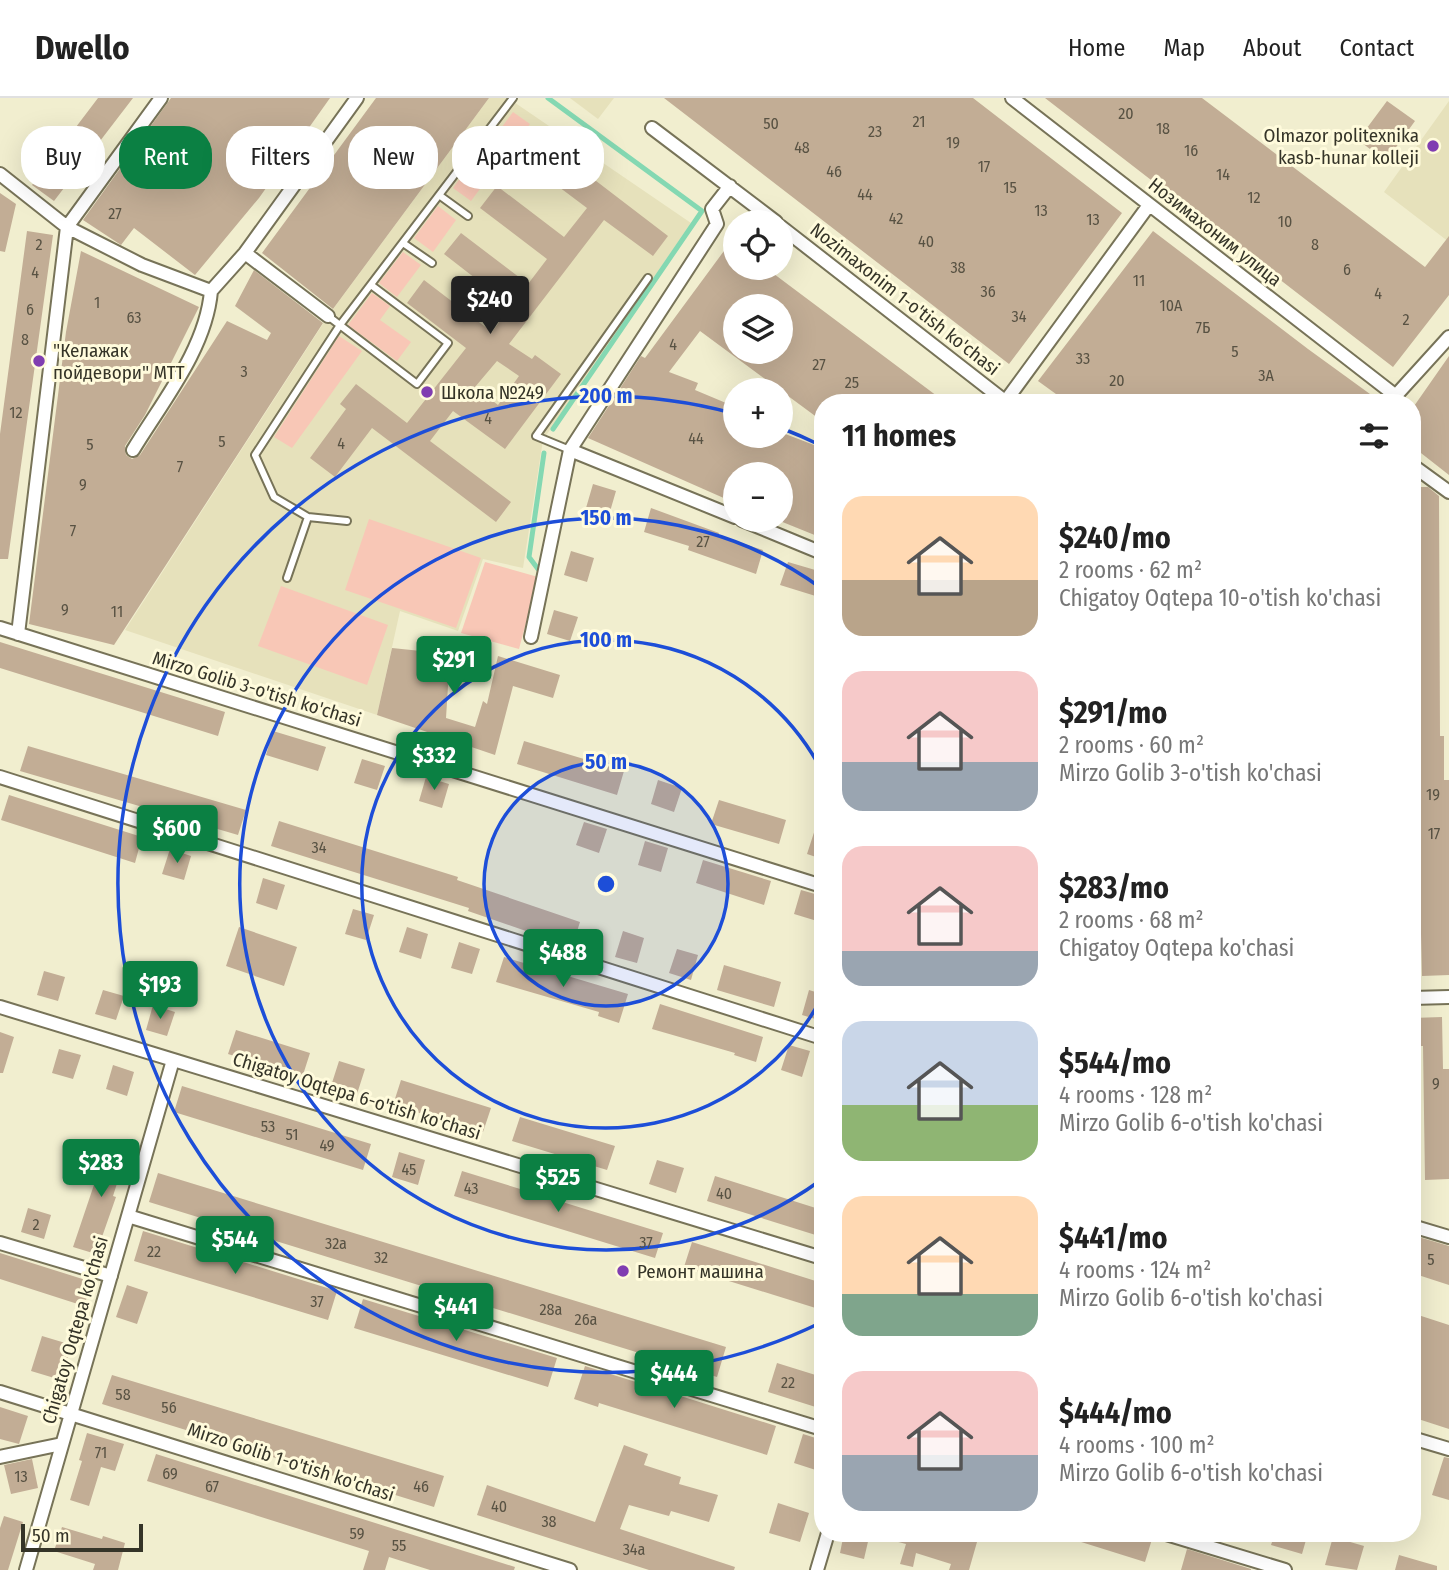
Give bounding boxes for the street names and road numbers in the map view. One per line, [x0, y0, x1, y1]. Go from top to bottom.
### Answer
street label: Нозимахоним улица [1144, 173, 1286, 291]
street label: Nozimaxonim 1-o'tish ko'chasi [806, 218, 1004, 380]
street label: Mirzo Golib 3-o'tish ko'chasi [150, 646, 364, 732]
street label: Chigatoy Oqtepa 6-o'tish ko'chasi [230, 1047, 484, 1145]
street label: Chigatoy Oqtepa ko'chasi [37, 1233, 113, 1427]
street label: Mirzo Golib 1-o'tish ko'chasi [185, 1418, 397, 1506]

